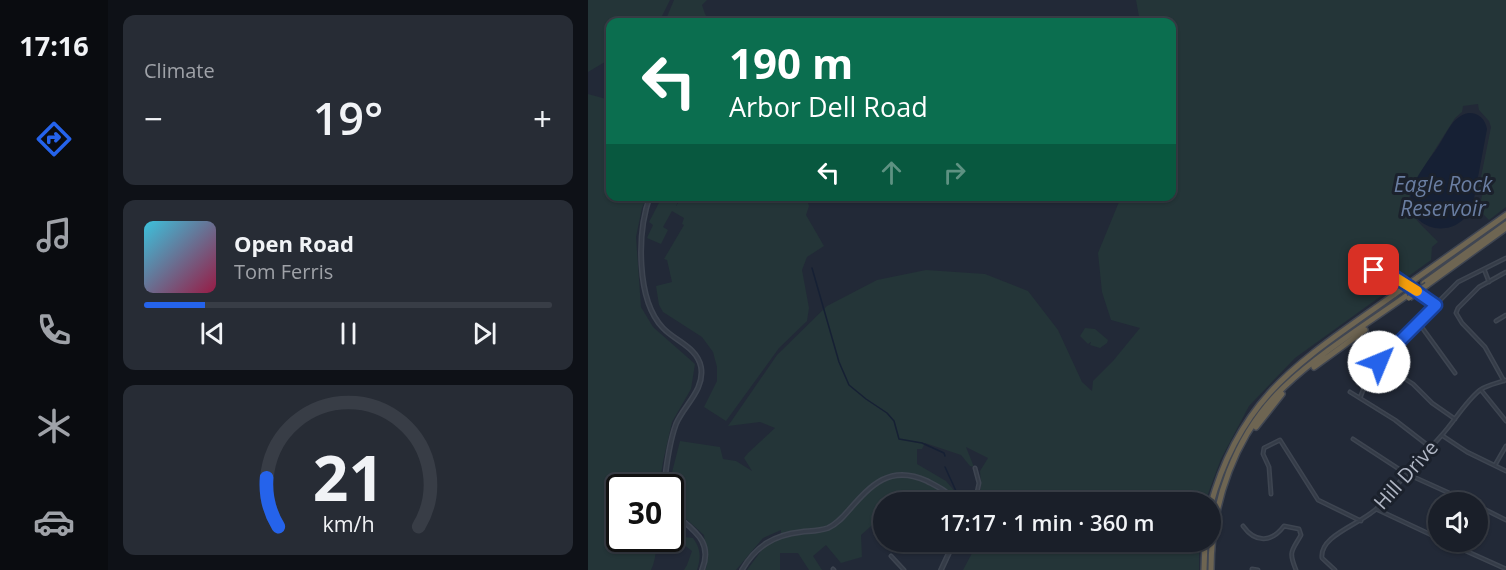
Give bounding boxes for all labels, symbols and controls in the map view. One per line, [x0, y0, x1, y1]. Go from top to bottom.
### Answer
text: 17:16 [19, 27, 89, 64]
text: 190 m [729, 34, 853, 91]
icon: left [630, 42, 708, 120]
text: Climate [144, 57, 215, 84]
text: 19° [313, 87, 383, 148]
text: Arbor Dell Road [729, 88, 928, 125]
text: − [144, 96, 163, 141]
text: + [533, 96, 552, 141]
icon: directions [33, 118, 75, 160]
icon: left [812, 156, 845, 189]
icon: ahead [875, 156, 908, 189]
icon: right [938, 156, 971, 189]
water label: Eagle Rock Reservoir [1394, 170, 1493, 222]
icon: music [33, 214, 75, 256]
text: Open Road [234, 228, 354, 258]
pin [1348, 244, 1399, 295]
icon: arrive [1357, 253, 1390, 286]
text: Tom Ferris [234, 258, 333, 285]
icon: phone [33, 309, 75, 351]
icon: previous [196, 317, 229, 350]
icon: pause [332, 317, 365, 350]
icon: next [468, 317, 501, 350]
position arrow [1347, 330, 1411, 394]
icon: climate [33, 405, 75, 447]
text: 21 [312, 434, 384, 519]
street label: Hill Drive [1367, 434, 1444, 515]
speed limit sign: 30 [606, 474, 684, 552]
map controls [1428, 492, 1488, 552]
button: sound [1428, 492, 1488, 552]
icon: car [33, 501, 75, 543]
text: 17:17 · 1 min · 360 m [939, 507, 1155, 537]
text: km/h [322, 509, 374, 538]

